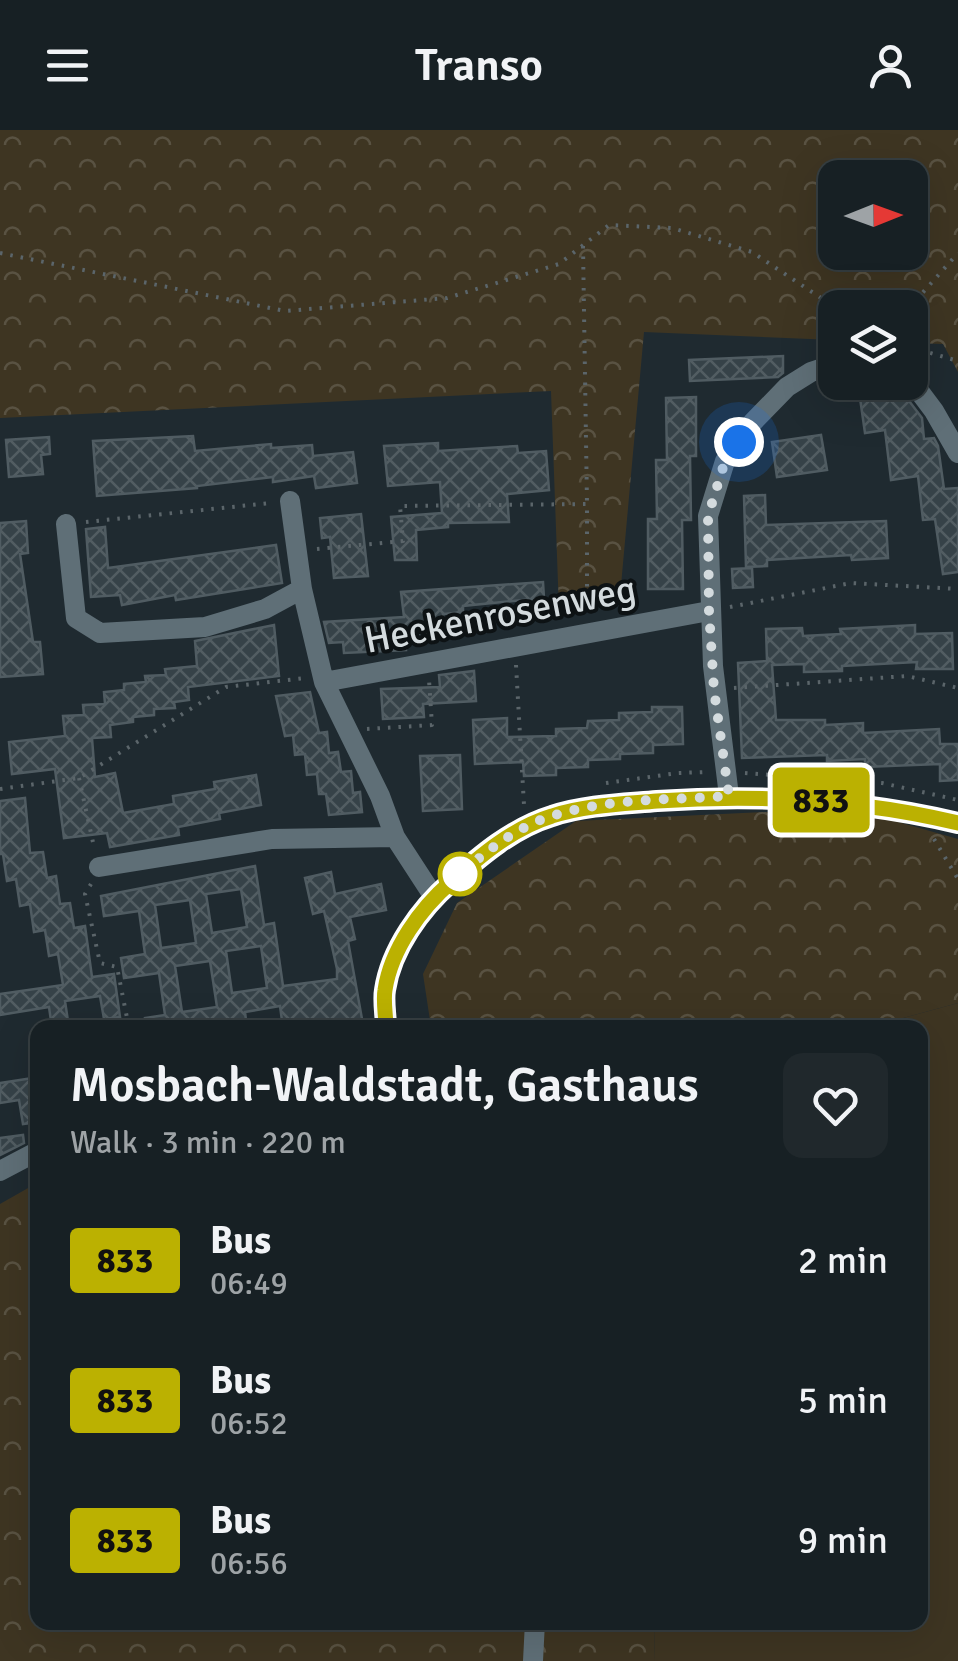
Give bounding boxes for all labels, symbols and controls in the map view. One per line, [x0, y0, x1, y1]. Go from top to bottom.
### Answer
icon: menu [40, 38, 95, 93]
text: Transo [415, 38, 543, 93]
icon: person [863, 38, 918, 93]
north arrow [818, 160, 928, 270]
map controls [818, 160, 928, 400]
button: layers [818, 290, 928, 400]
your location [714, 417, 764, 467]
street label: Heckenrosenweg [360, 565, 640, 664]
line badge: 833 [764, 768, 878, 832]
text: 833 [793, 779, 849, 822]
unlabelled marker [439, 853, 481, 895]
button: heart [783, 1053, 888, 1158]
text: Mosbach-Waldstadt, Gasthaus [70, 1056, 699, 1115]
text: Walk · 3 min · 220 m [70, 1123, 346, 1162]
text: Bus [210, 1217, 271, 1264]
text: 2 min [798, 1237, 888, 1284]
text: 833 [97, 1239, 153, 1282]
text: 06:49 [210, 1264, 288, 1303]
text: Bus [210, 1357, 271, 1404]
text: 5 min [798, 1377, 888, 1424]
text: 833 [97, 1379, 153, 1422]
text: 06:52 [210, 1404, 288, 1443]
text: Bus [210, 1497, 271, 1544]
text: 9 min [798, 1517, 888, 1564]
text: 833 [97, 1519, 153, 1562]
text: 06:56 [210, 1544, 288, 1583]

